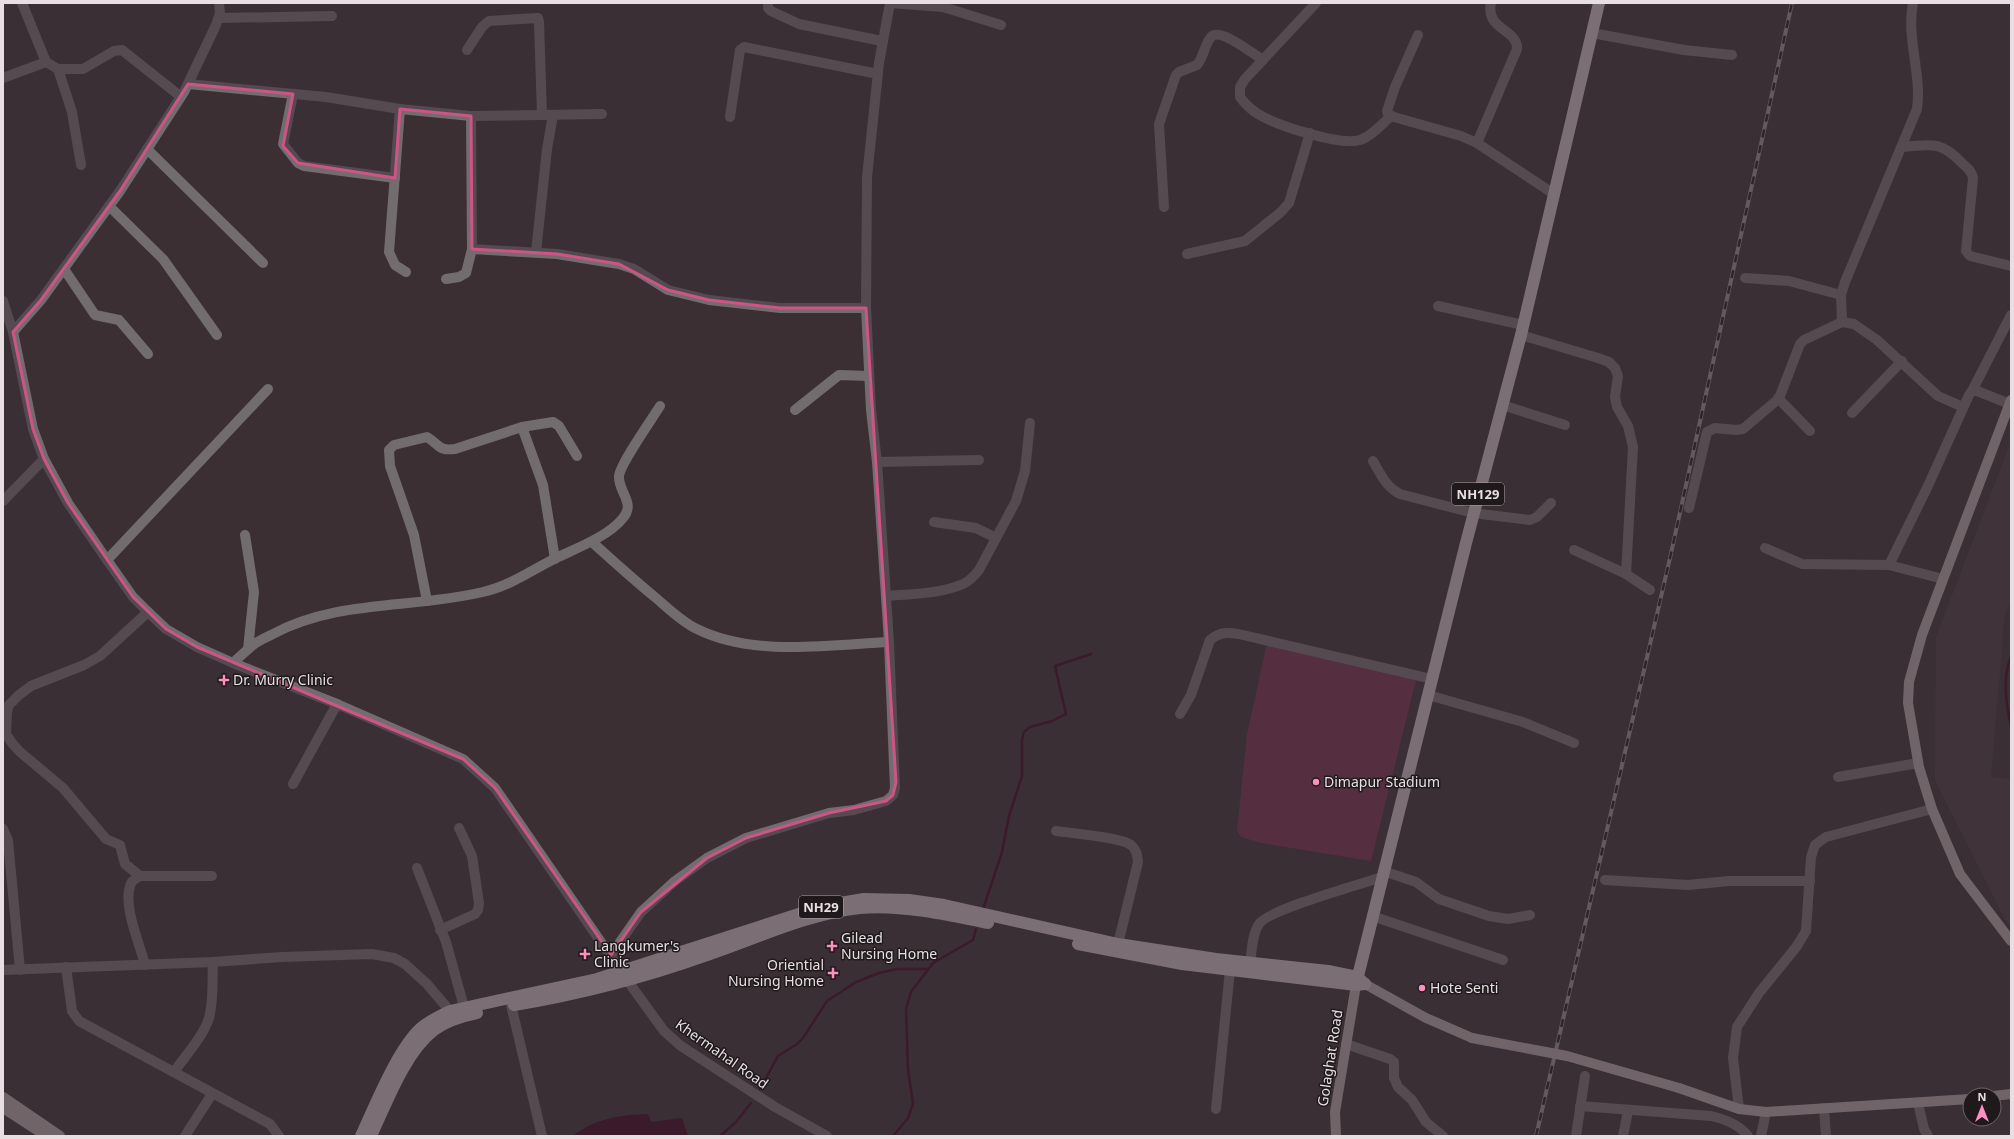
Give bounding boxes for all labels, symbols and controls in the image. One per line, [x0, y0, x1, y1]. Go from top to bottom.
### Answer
road number: NH129 [1452, 483, 1504, 505]
place label: Dr. Murry Clinic [233, 670, 333, 689]
marker: Dr. Murry Clinic [218, 674, 230, 686]
place label: Dimapur Stadium [1324, 772, 1440, 791]
marker: Dimapur Stadium [1311, 777, 1321, 787]
road number: NH29 [799, 896, 843, 918]
place label: Gilead Nursing Home [841, 928, 937, 963]
place label: Langkumer's Clinic [594, 936, 680, 971]
marker: Gilead Nursing Home [826, 940, 838, 952]
marker: Langkumer's Clinic [579, 948, 591, 960]
place label: Oriential Nursing Home [728, 955, 824, 990]
marker: Oriential Nursing Home [827, 967, 839, 979]
place label: Hote Senti [1430, 978, 1498, 997]
marker: Hote Senti [1417, 983, 1427, 993]
street label: Golaghat Road [1312, 1008, 1347, 1108]
street label: Khermahal Road [672, 1014, 773, 1093]
north arrow [1962, 1087, 2002, 1127]
text: N [1978, 1089, 1986, 1104]

